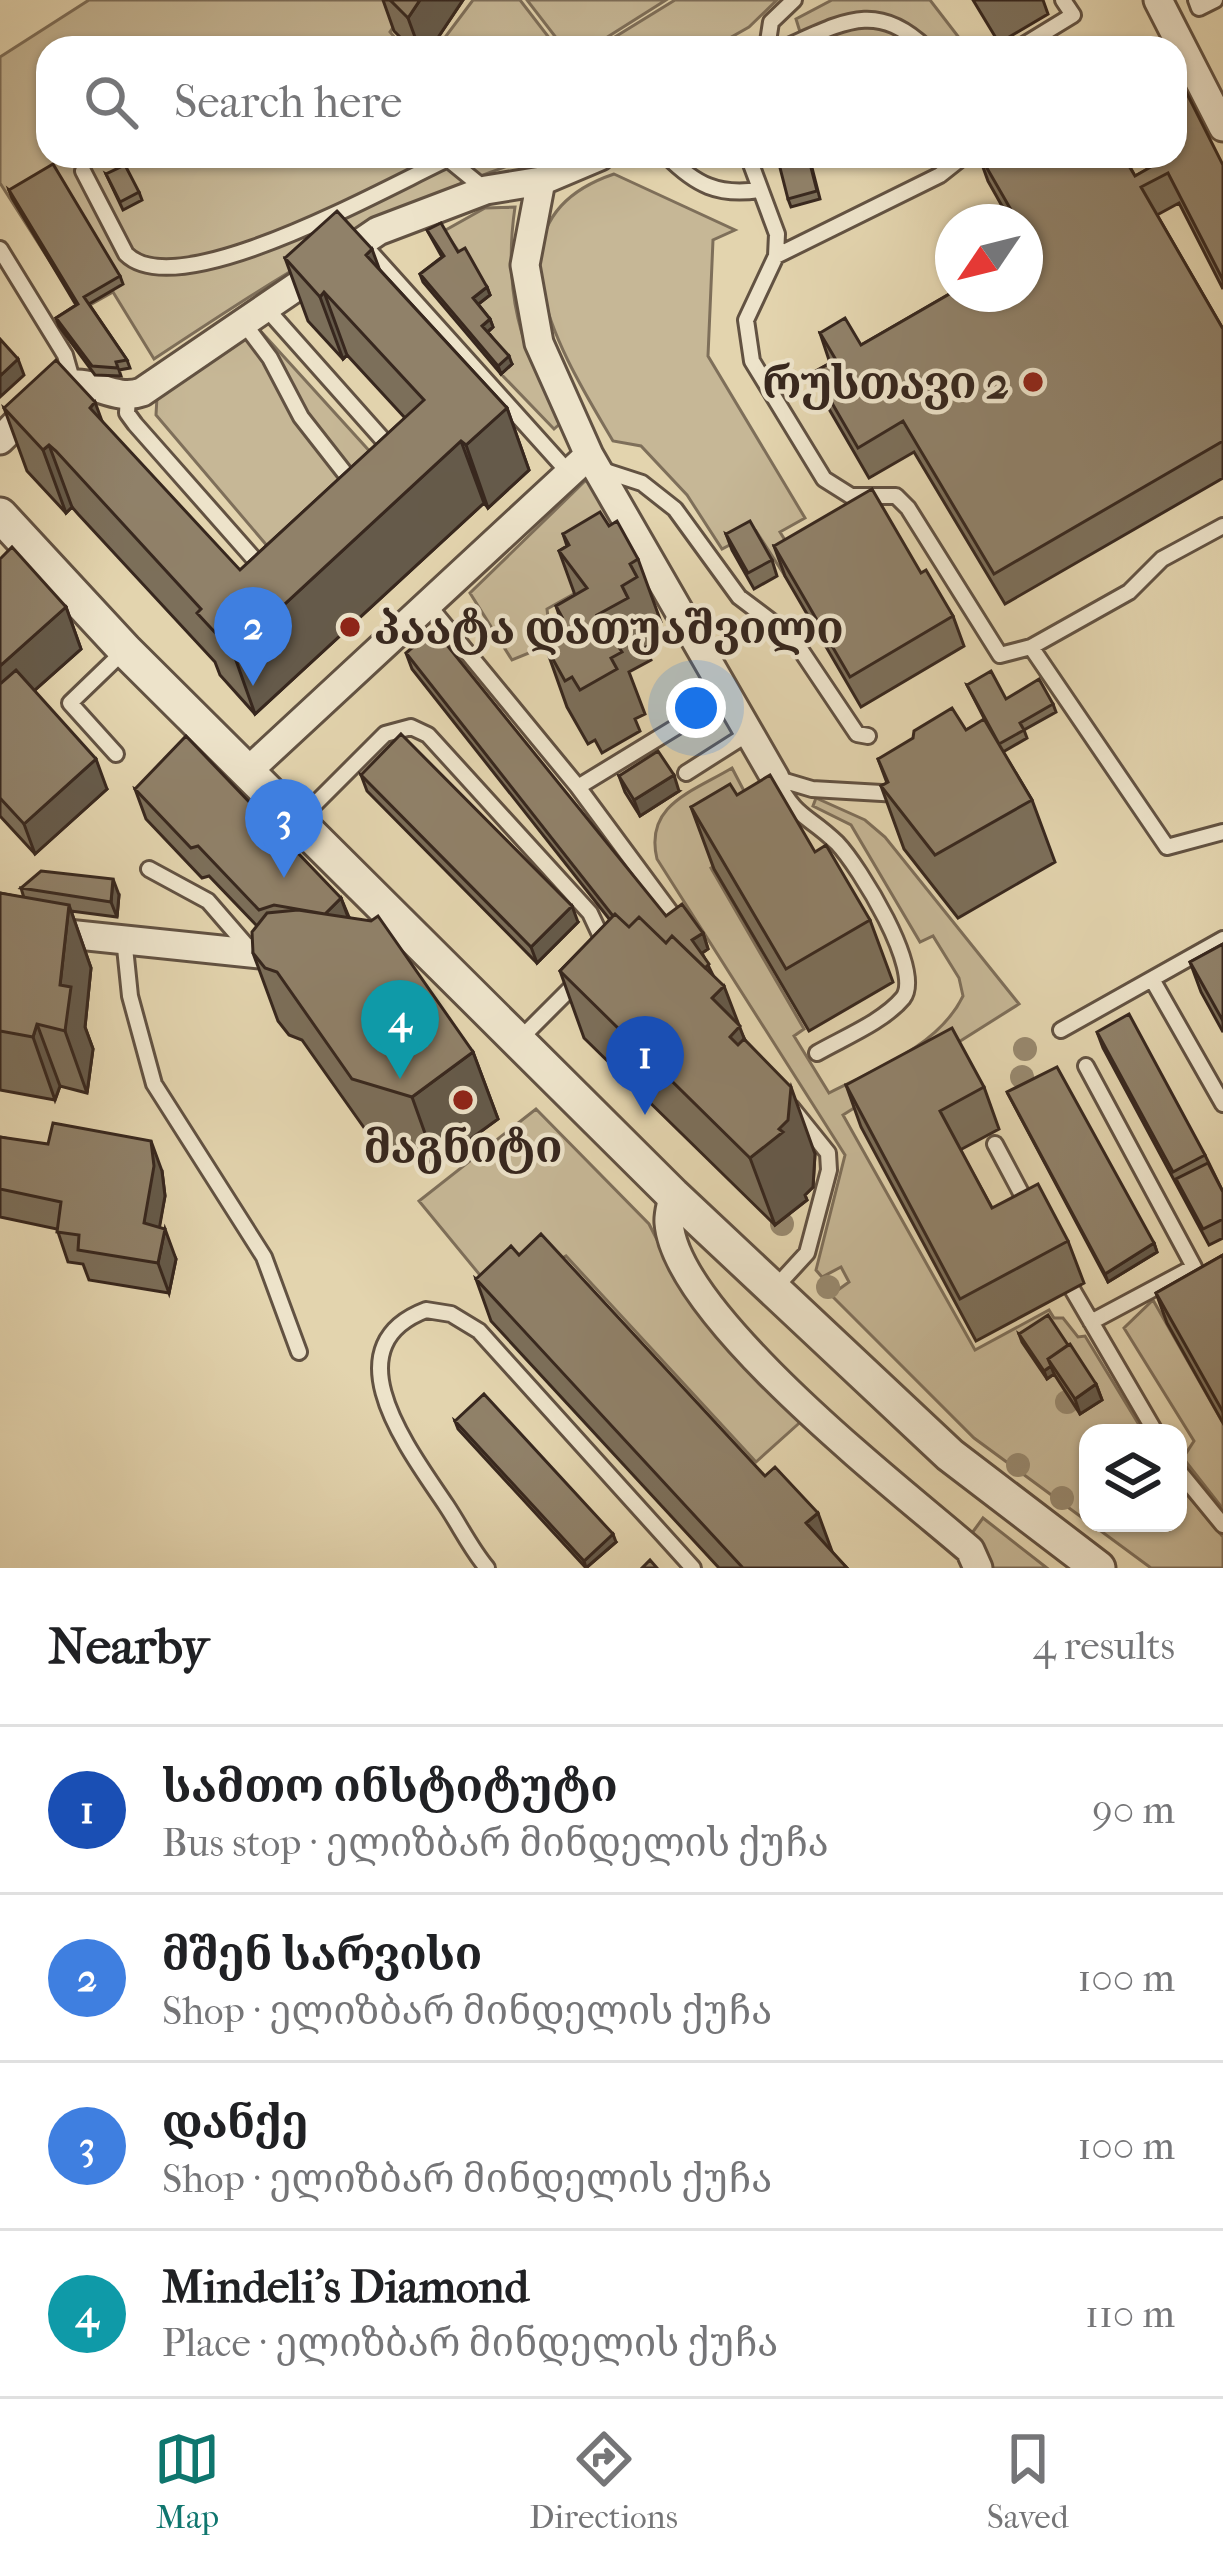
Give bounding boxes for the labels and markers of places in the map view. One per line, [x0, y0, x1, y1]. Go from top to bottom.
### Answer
place label: რუსთავი 2 [763, 357, 1009, 410]
marker: რუსთავი 2 [1020, 369, 1046, 395]
pin: 2 [214, 587, 292, 686]
place label: პაატა დათუაშვილი [374, 602, 844, 655]
marker: პაატა დათუაშვილი [337, 614, 363, 640]
pin: 3 [245, 779, 323, 878]
pin: 4 [361, 980, 439, 1079]
pin: 1 [606, 1016, 684, 1115]
marker: მაგნიტი [450, 1087, 476, 1113]
place label: მაგნიტი [364, 1121, 562, 1174]

